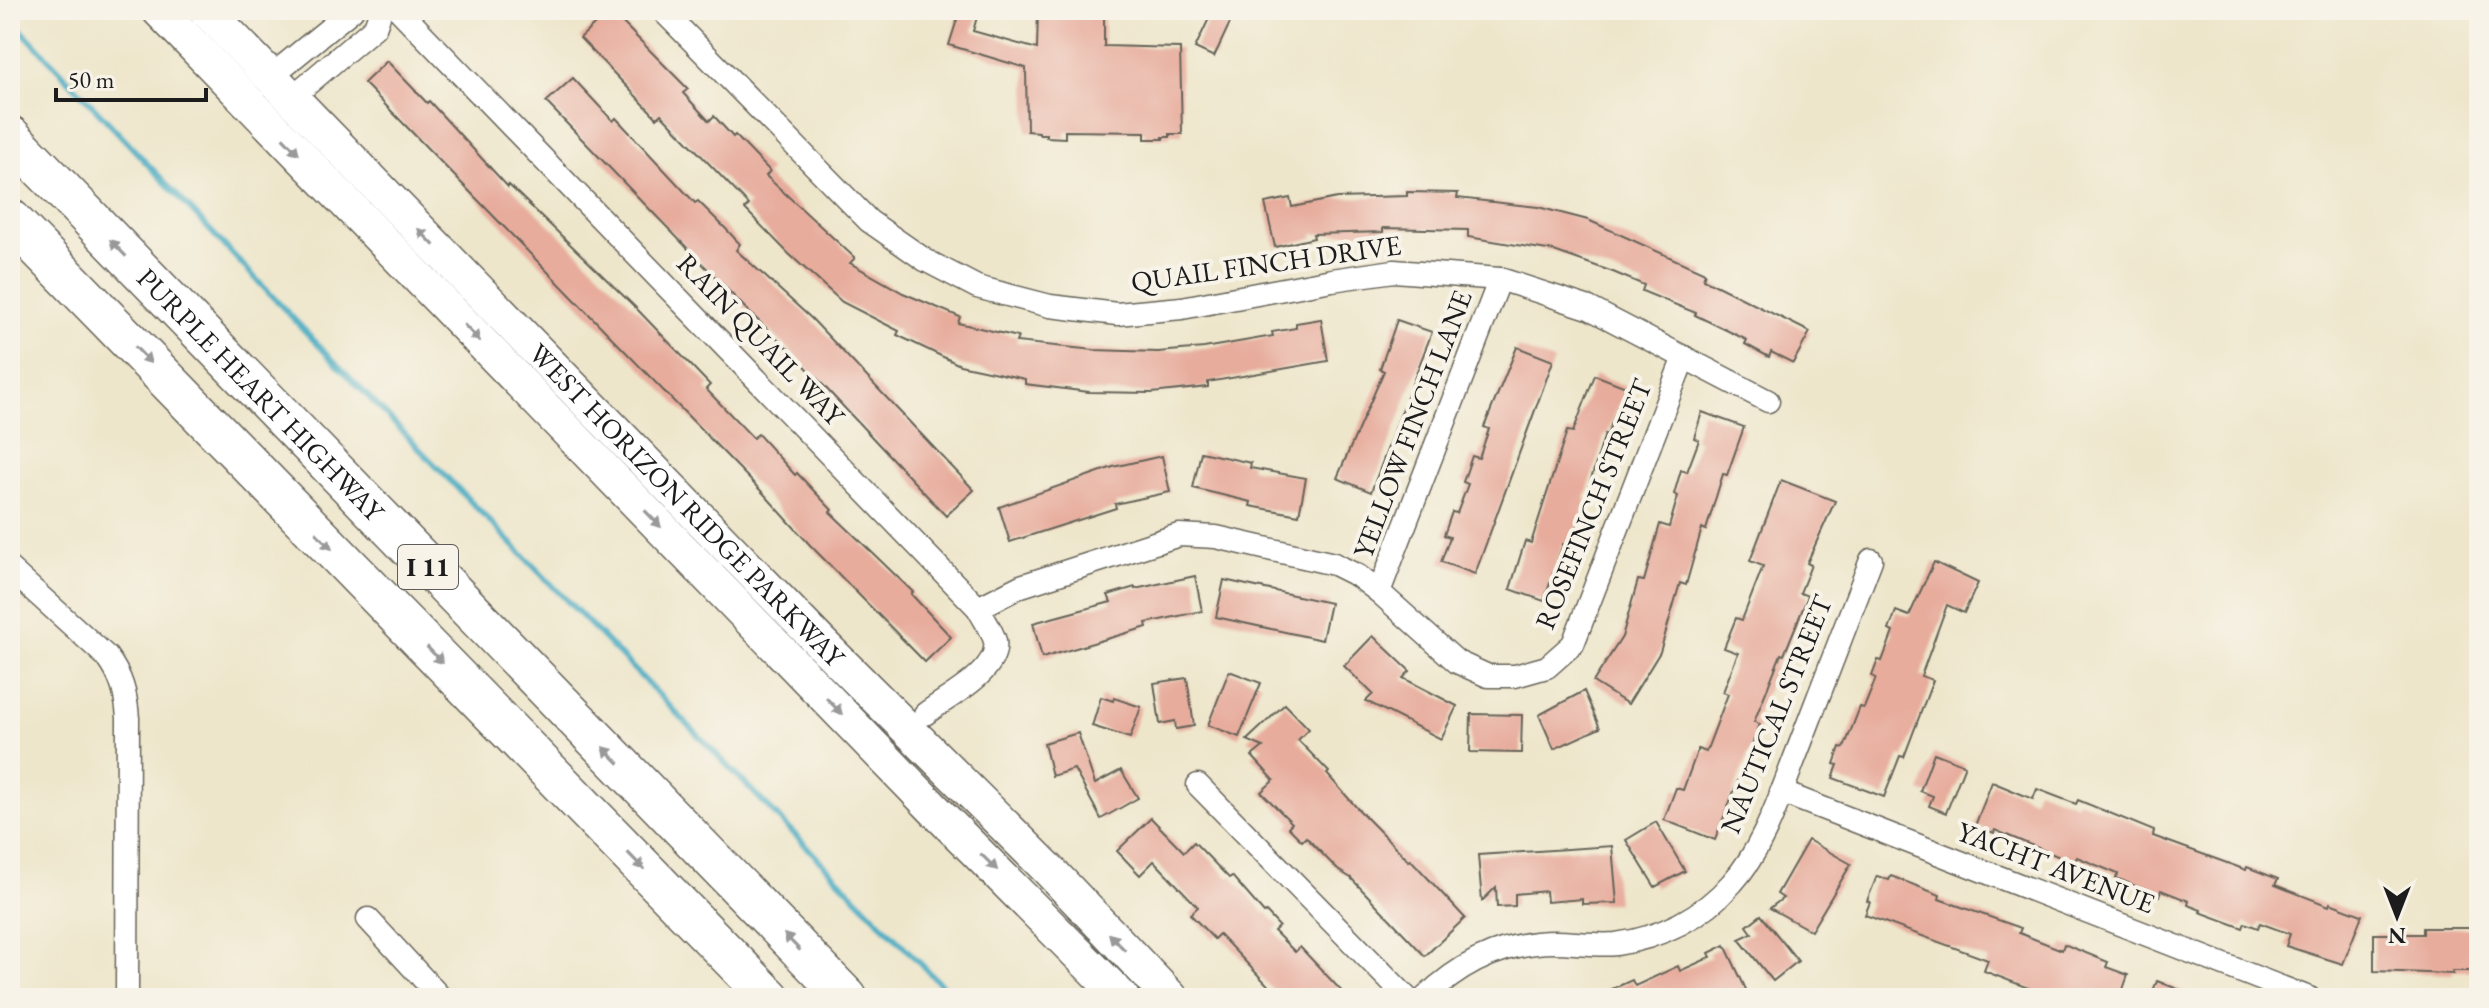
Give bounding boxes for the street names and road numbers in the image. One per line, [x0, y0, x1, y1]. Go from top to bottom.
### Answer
street label: QUAIL FINCH DRIVE [1129, 226, 1404, 300]
street label: RAIN QUAIL WAY [670, 245, 854, 434]
street label: PURPLE HEART HIGHWAY [130, 260, 393, 530]
street label: YELLOW FINCH LANE [1344, 285, 1480, 563]
street label: WEST HORIZON RIDGE PARKWAY [521, 335, 854, 676]
street label: ROSEFINCH STREET [1526, 374, 1660, 634]
road number: I 11 [398, 545, 458, 589]
street label: NAUTICAL STREET [1712, 589, 1840, 838]
street label: YACHT AVENUE [1952, 813, 2160, 921]

